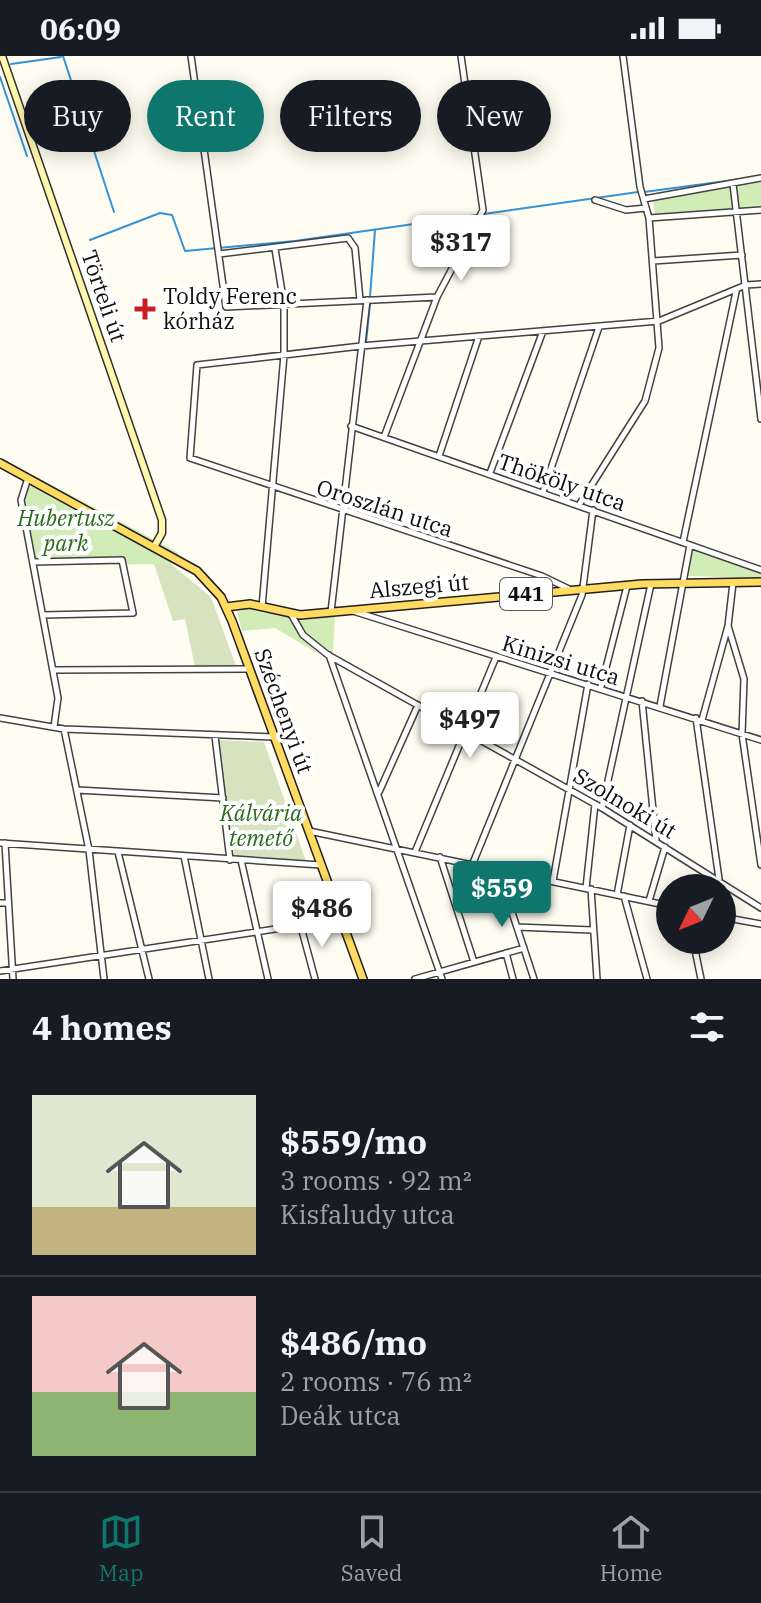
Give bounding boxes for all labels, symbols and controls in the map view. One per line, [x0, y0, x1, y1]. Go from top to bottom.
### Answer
text: 06:09 [40, 9, 121, 48]
chip: Buy [24, 80, 131, 152]
chip: Rent [147, 80, 264, 152]
chip: Filters [280, 80, 421, 152]
chip: New [437, 80, 551, 152]
pin: $317 [414, 215, 508, 283]
text: $317 [430, 224, 492, 258]
street label: Törteli út [75, 246, 134, 346]
place label: Toldy Ferenc kórház [163, 281, 297, 335]
marker: Toldy Ferenc kórház [134, 298, 156, 320]
street label: Thököly utca [494, 446, 630, 517]
street label: Oroszlán utca [313, 472, 457, 543]
park label: Hubertusz park [16, 503, 116, 557]
street label: Alszegi út [368, 567, 470, 604]
road number: 441 [500, 578, 552, 610]
street label: Kinizsi utca [499, 628, 624, 691]
street label: Széchenyi út [248, 644, 321, 778]
pin: $497 [423, 692, 517, 760]
text: $497 [439, 701, 501, 735]
street label: Szolnoki út [568, 760, 682, 845]
park label: Kálvária temető [219, 798, 302, 852]
pin: $559 [455, 861, 549, 929]
text: $559 [471, 870, 533, 904]
north arrow [656, 874, 736, 954]
map controls [656, 874, 736, 954]
pin: $486 [275, 881, 369, 949]
text: $486 [291, 890, 353, 924]
text: 4 homes [32, 1005, 172, 1049]
icon: filters [685, 1005, 729, 1049]
text: $559/mo [280, 1119, 427, 1163]
icon: home [96, 1127, 192, 1223]
text: 3 rooms · 92 m² [280, 1163, 472, 1197]
text: Kisfaludy utca [280, 1197, 455, 1231]
text: $486/mo [280, 1320, 427, 1364]
icon: home [96, 1328, 192, 1424]
text: 2 rooms · 76 m² [280, 1364, 472, 1398]
text: Deák utca [280, 1398, 401, 1432]
tab: Map [99, 1510, 143, 1587]
tab: Saved [341, 1510, 402, 1587]
tab: Home [600, 1510, 662, 1587]

